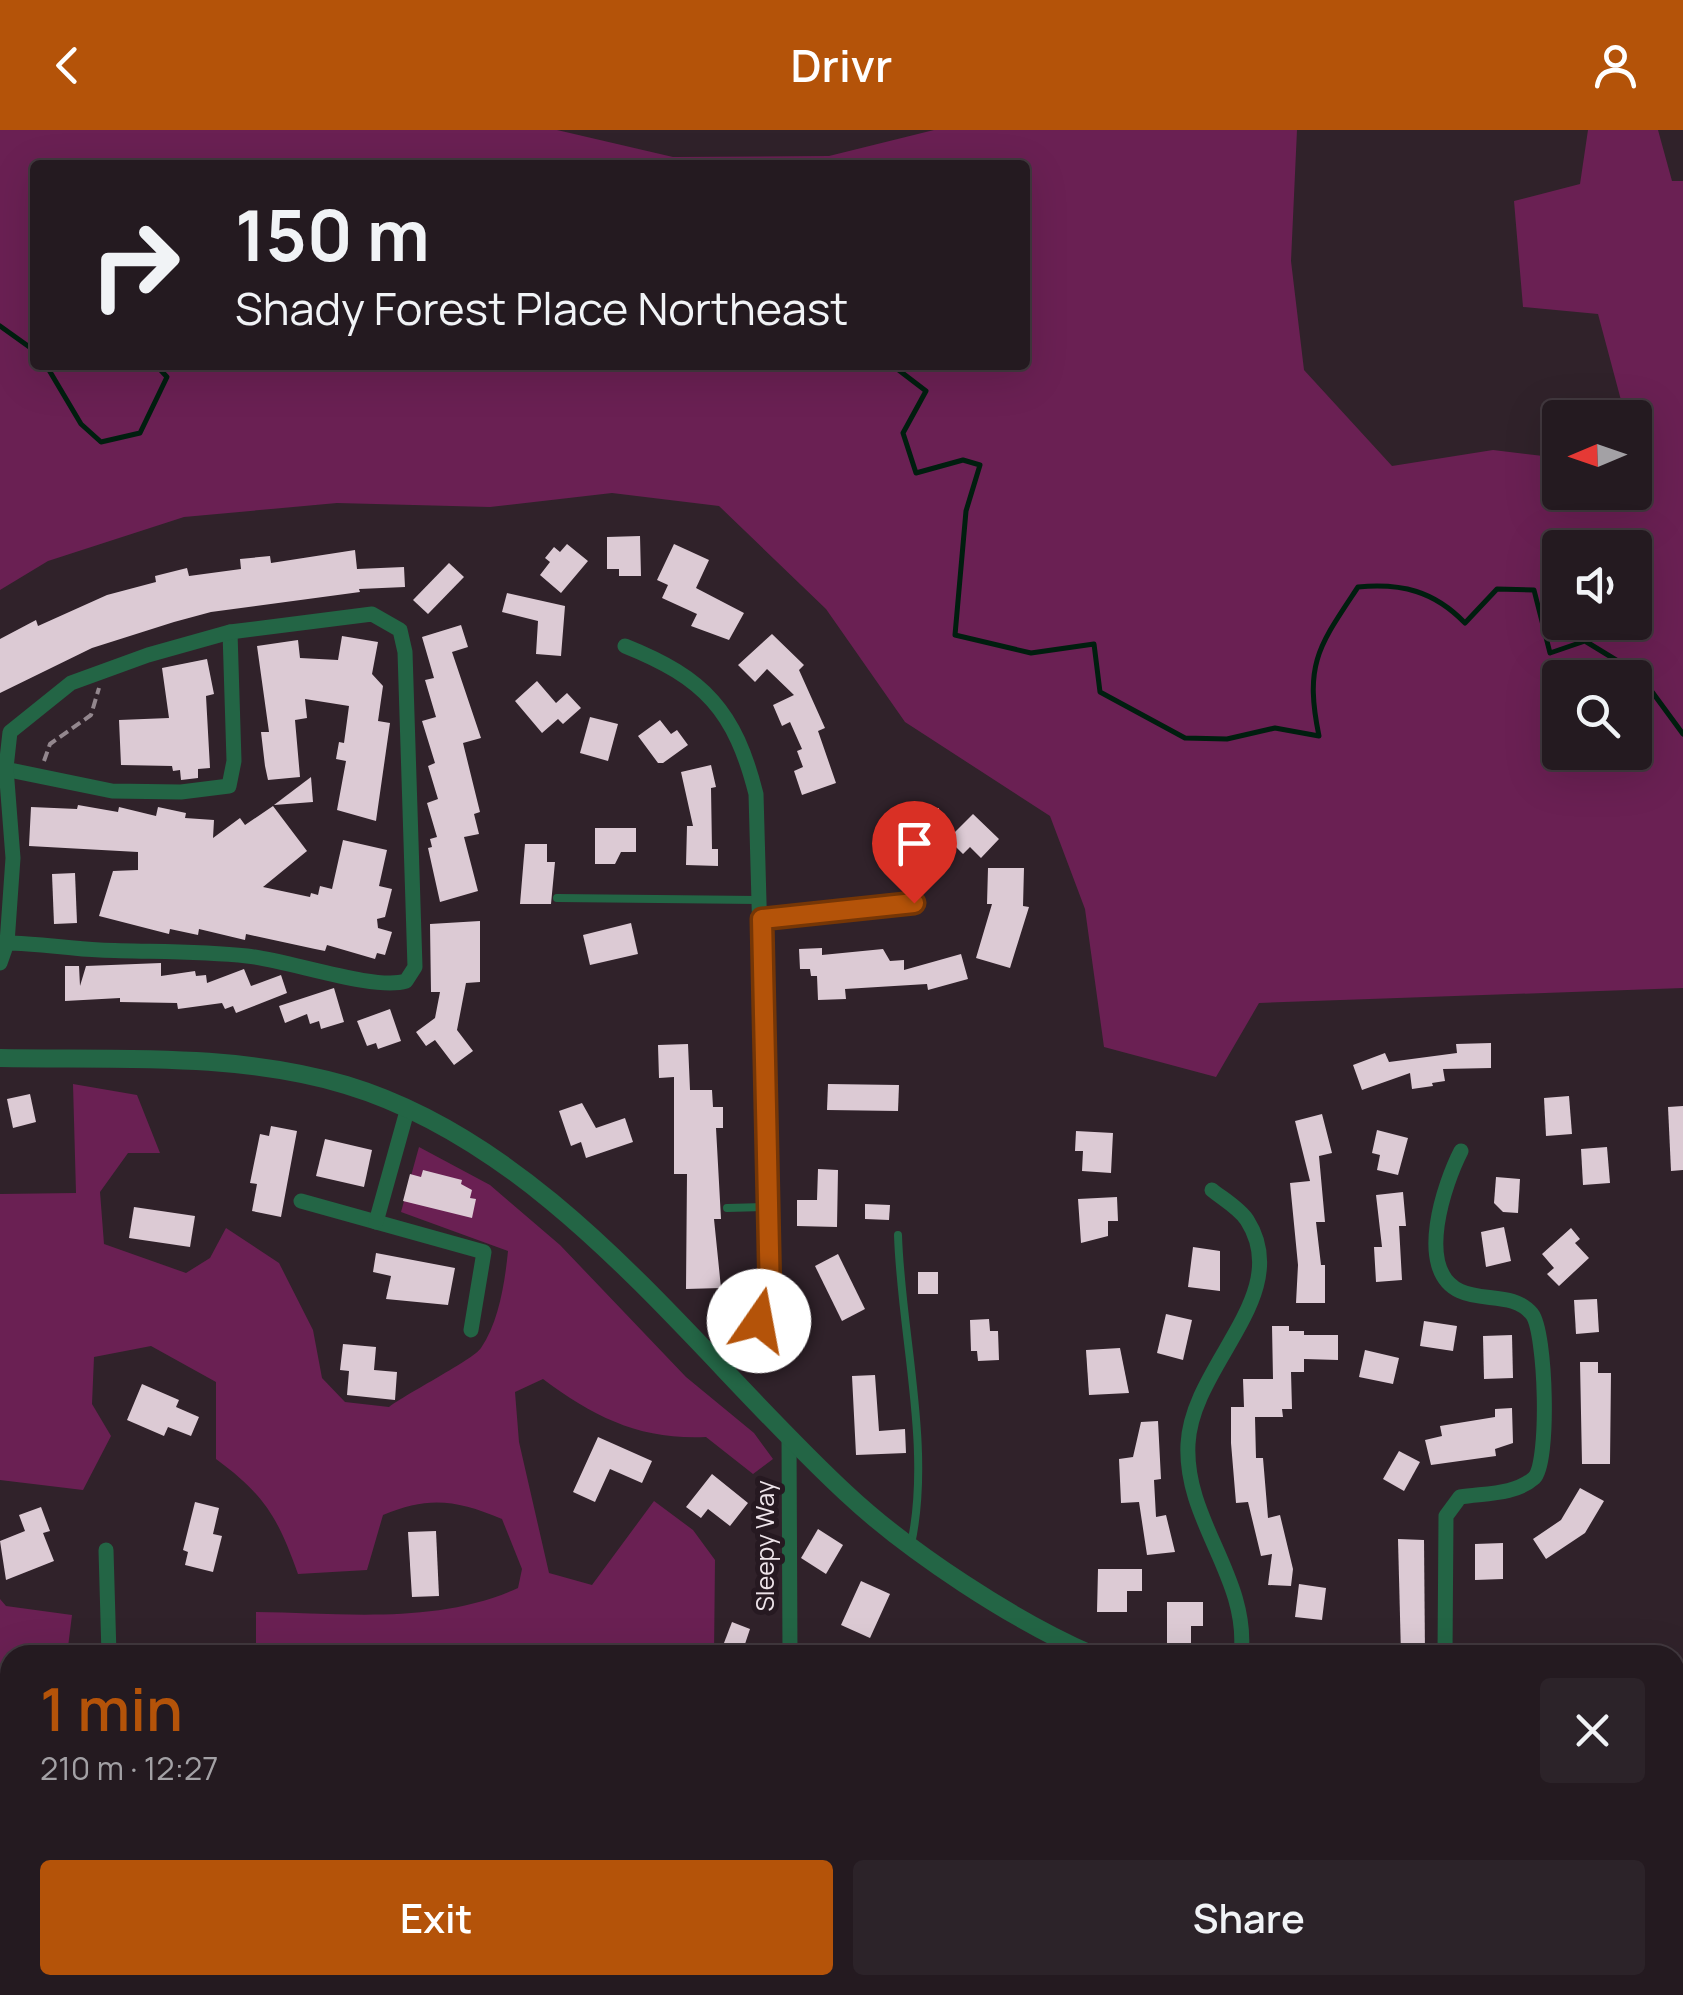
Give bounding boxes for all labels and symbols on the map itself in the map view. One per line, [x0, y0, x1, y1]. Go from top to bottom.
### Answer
north arrow [1542, 400, 1652, 510]
pin [872, 801, 957, 904]
position arrow [707, 1269, 811, 1373]
street label: Sleepy Way [747, 1480, 782, 1612]

